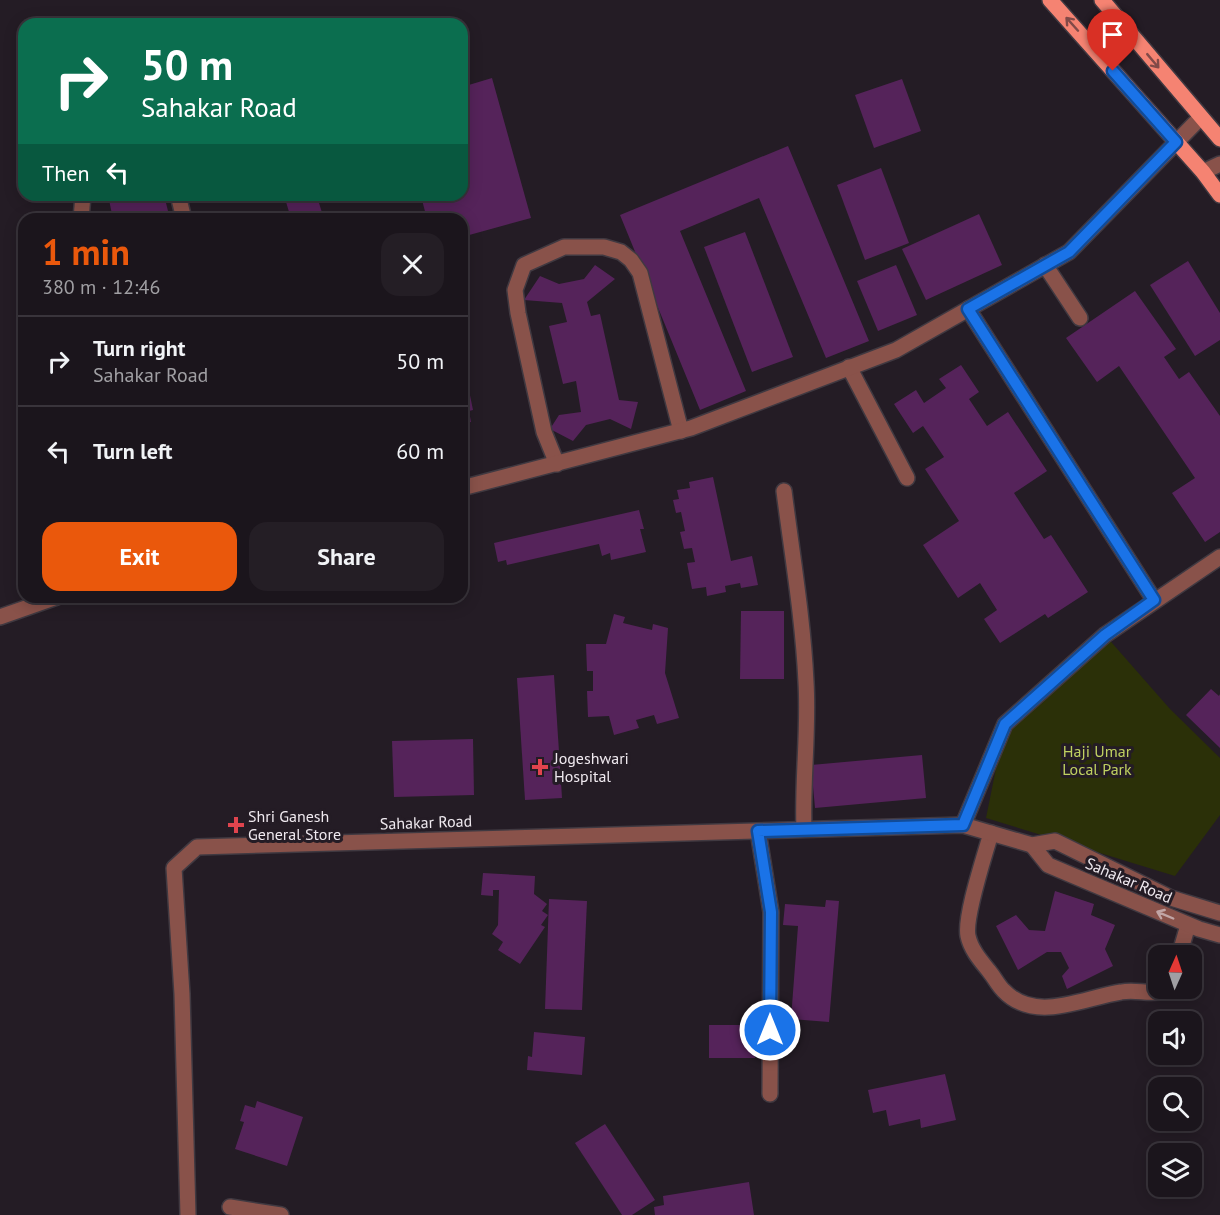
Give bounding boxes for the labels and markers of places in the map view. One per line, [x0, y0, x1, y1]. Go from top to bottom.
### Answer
pin [1087, 9, 1138, 71]
place label: Jogeshwari Hospital [553, 748, 629, 786]
marker: Jogeshwari Hospital [531, 758, 549, 776]
place label: Shri Ganesh General Store [248, 806, 341, 844]
marker: Shri Ganesh General Store [229, 818, 243, 832]

